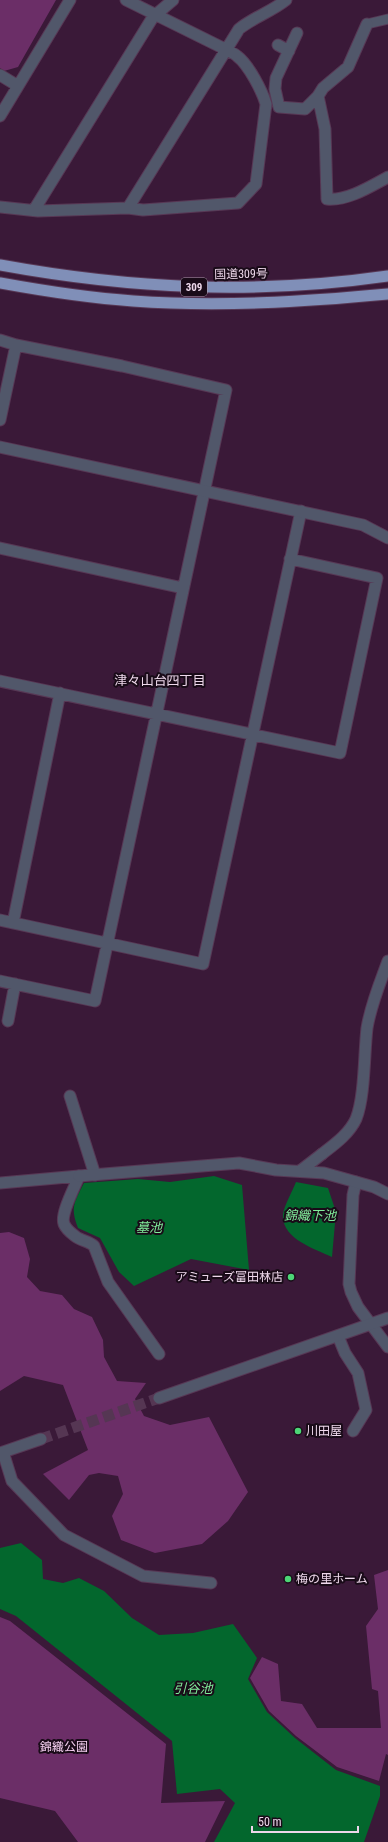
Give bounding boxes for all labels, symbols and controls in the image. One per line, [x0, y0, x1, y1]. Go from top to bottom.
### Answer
street label: 国道309号 [214, 267, 268, 281]
road number: 309 [181, 278, 207, 296]
district label: 津々山台四丁目 [114, 673, 206, 688]
water label: 錦織下池 [284, 1208, 338, 1223]
water label: 墓池 [136, 1220, 164, 1235]
place label: アミューズ富田林店 [176, 1270, 283, 1284]
marker: アミューズ富田林店 [286, 1272, 296, 1282]
place label: 川田屋 [306, 1424, 342, 1438]
marker: 川田屋 [293, 1426, 303, 1436]
place label: 梅の里ホーム [296, 1572, 368, 1586]
marker: 梅の里ホーム [283, 1574, 293, 1584]
water label: 引谷池 [173, 1681, 214, 1696]
park label: 錦織公園 [40, 1740, 88, 1754]
scale bar [252, 1808, 358, 1834]
text: 50 m [258, 1815, 282, 1829]

